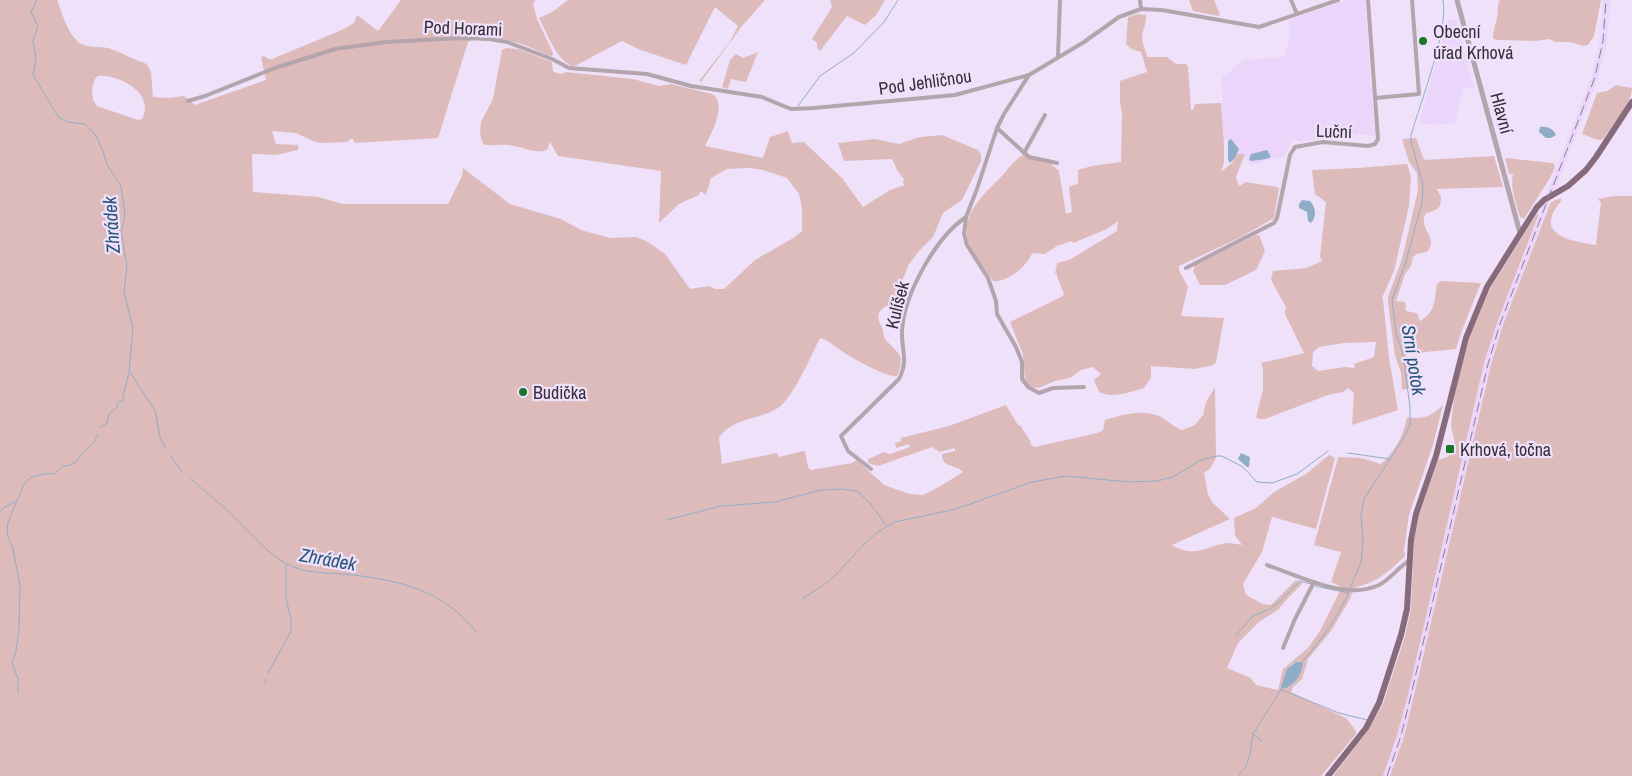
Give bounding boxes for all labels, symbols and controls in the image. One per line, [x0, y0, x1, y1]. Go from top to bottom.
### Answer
street label: Pod Horami [423, 14, 503, 42]
place label: Obecní úřad Krhová [1433, 19, 1513, 65]
marker: Obecní úřad Krhová [1417, 35, 1429, 47]
street label: Pod Jehličnou [877, 63, 973, 101]
street label: Hlavní [1485, 90, 1520, 137]
street label: Luční [1316, 118, 1353, 144]
water label: Zhrádek [96, 194, 126, 255]
street label: Kulíšek [879, 278, 915, 332]
water label: Srní potok [1396, 323, 1433, 398]
place label: Budička [533, 380, 586, 405]
marker: Budička [517, 386, 529, 398]
place label: Krhová, točna [1460, 437, 1551, 462]
marker: Krhová, točna [1444, 443, 1456, 455]
water label: Zhrádek [297, 541, 360, 577]

